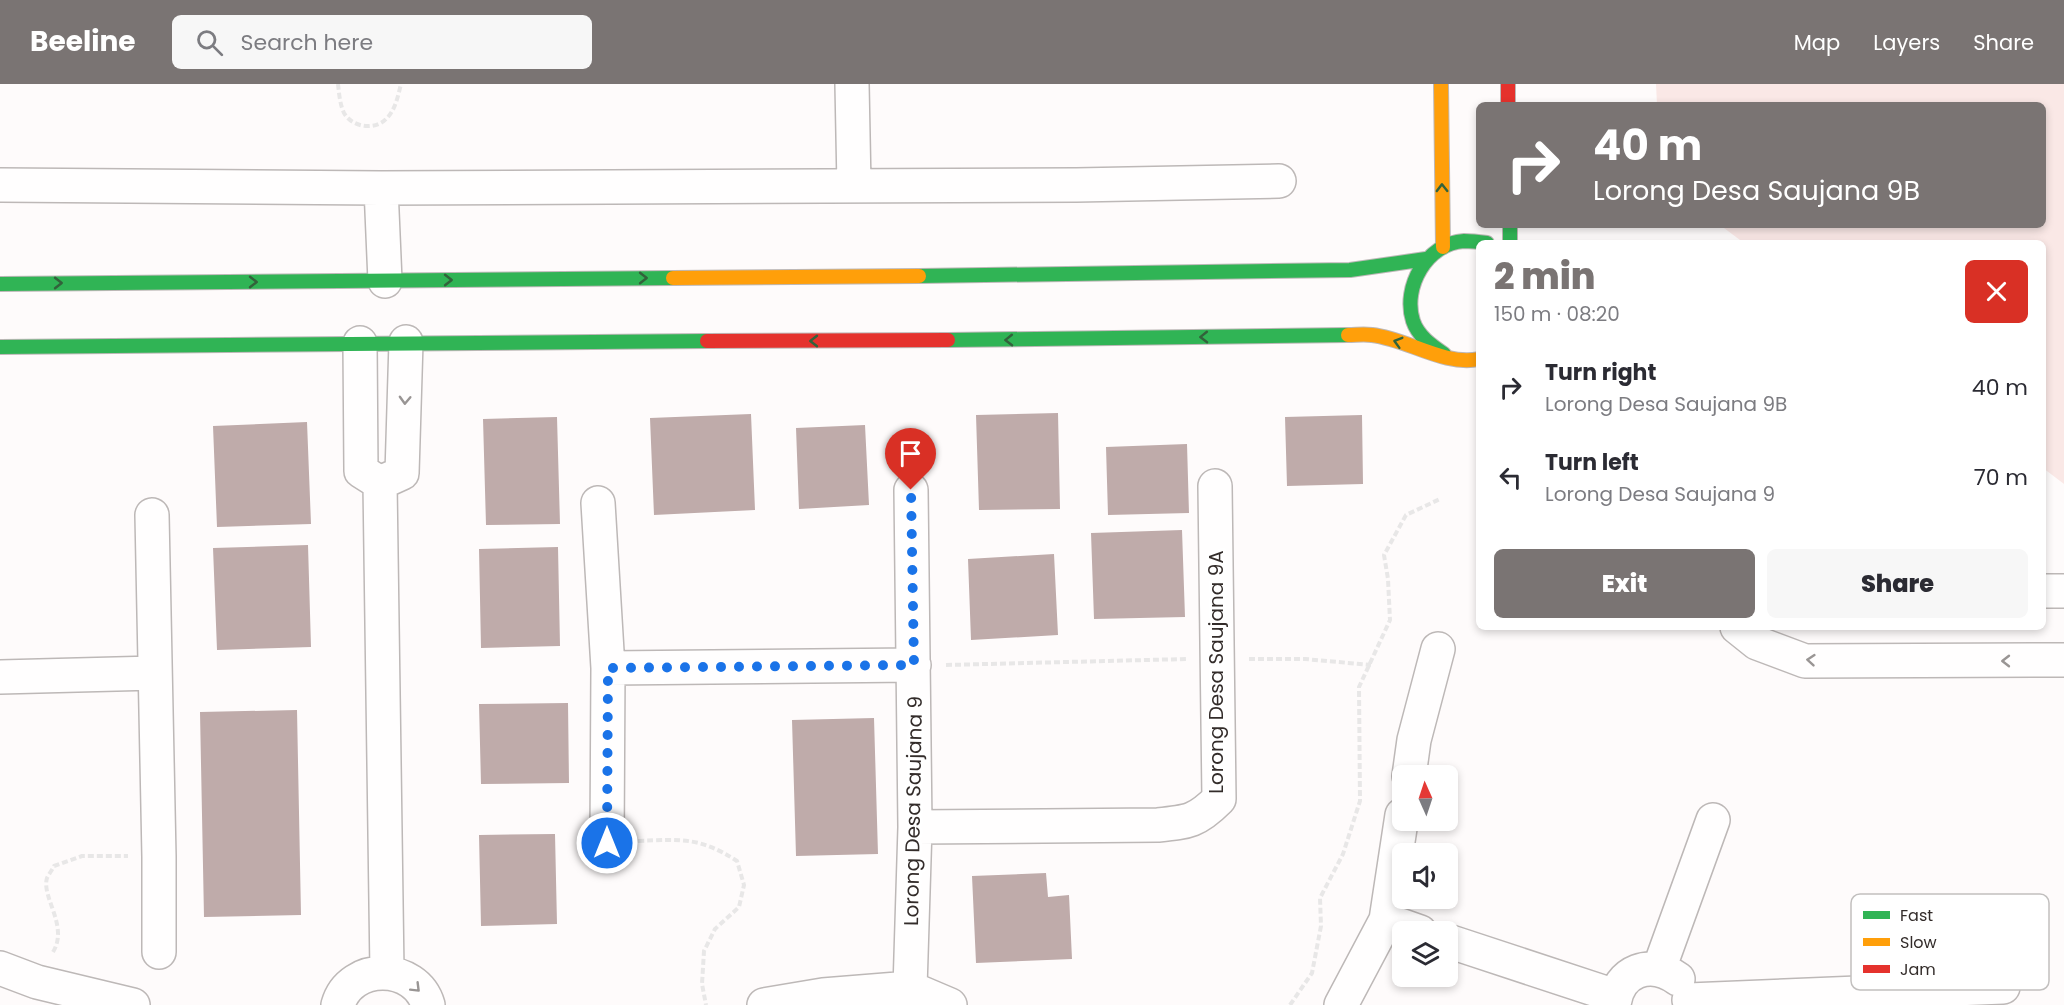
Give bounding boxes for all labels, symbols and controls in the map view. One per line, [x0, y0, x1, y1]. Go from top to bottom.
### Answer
search box [172, 15, 592, 69]
text: Beeline [30, 22, 136, 61]
icon: search [193, 26, 226, 59]
text: Search here [241, 27, 373, 58]
text: Map [1794, 28, 1840, 57]
text: Layers [1873, 28, 1940, 57]
text: Share [1973, 28, 2034, 57]
text: 40 m [1593, 116, 1702, 175]
icon: right [1494, 126, 1572, 204]
text: Lorong Desa Saujana 9B [1593, 172, 1920, 209]
one-way arrow [1436, 184, 1448, 193]
text: 2 min [1494, 251, 1596, 302]
button: close [1965, 260, 2028, 323]
one-way arrow [639, 272, 648, 285]
one-way arrow [444, 274, 453, 286]
one-way arrow [249, 276, 258, 288]
one-way arrow [54, 277, 63, 289]
text: 150 m · 08:20 [1494, 300, 1620, 328]
one-way arrow [1199, 331, 1208, 343]
one-way arrow [1005, 333, 1014, 346]
one-way arrow [810, 335, 819, 347]
one-way arrow [1393, 337, 1404, 349]
text: Turn right [1545, 357, 1656, 388]
icon: right [1494, 371, 1527, 404]
text: 40 m [1972, 372, 2028, 403]
text: Lorong Desa Saujana 9B [1545, 390, 1787, 418]
one-way arrow [398, 396, 411, 405]
pin [885, 428, 936, 490]
icon: arrive [894, 437, 927, 470]
text: Turn left [1545, 447, 1639, 478]
icon: left [1494, 461, 1527, 494]
text: 70 m [1974, 462, 2028, 493]
text: Lorong Desa Saujana 9 [1545, 480, 1775, 508]
button: Exit [1494, 549, 1755, 618]
button: Share [1767, 549, 2028, 618]
street label: Lorong Desa Saujana 9A [1202, 550, 1230, 794]
one-way arrow [1806, 654, 1815, 667]
one-way arrow [2001, 654, 2010, 667]
street label: Lorong Desa Saujana 9 [897, 696, 929, 926]
north arrow [1392, 765, 1458, 831]
map controls [1392, 765, 1458, 987]
position arrow [575, 811, 639, 875]
button: sound [1392, 843, 1458, 909]
legend [1851, 894, 2049, 990]
text: Fast [1900, 904, 1933, 927]
button: layers [1392, 921, 1458, 987]
text: Slow [1900, 931, 1937, 954]
text: Jam [1900, 958, 1936, 981]
one-way arrow [409, 981, 420, 992]

